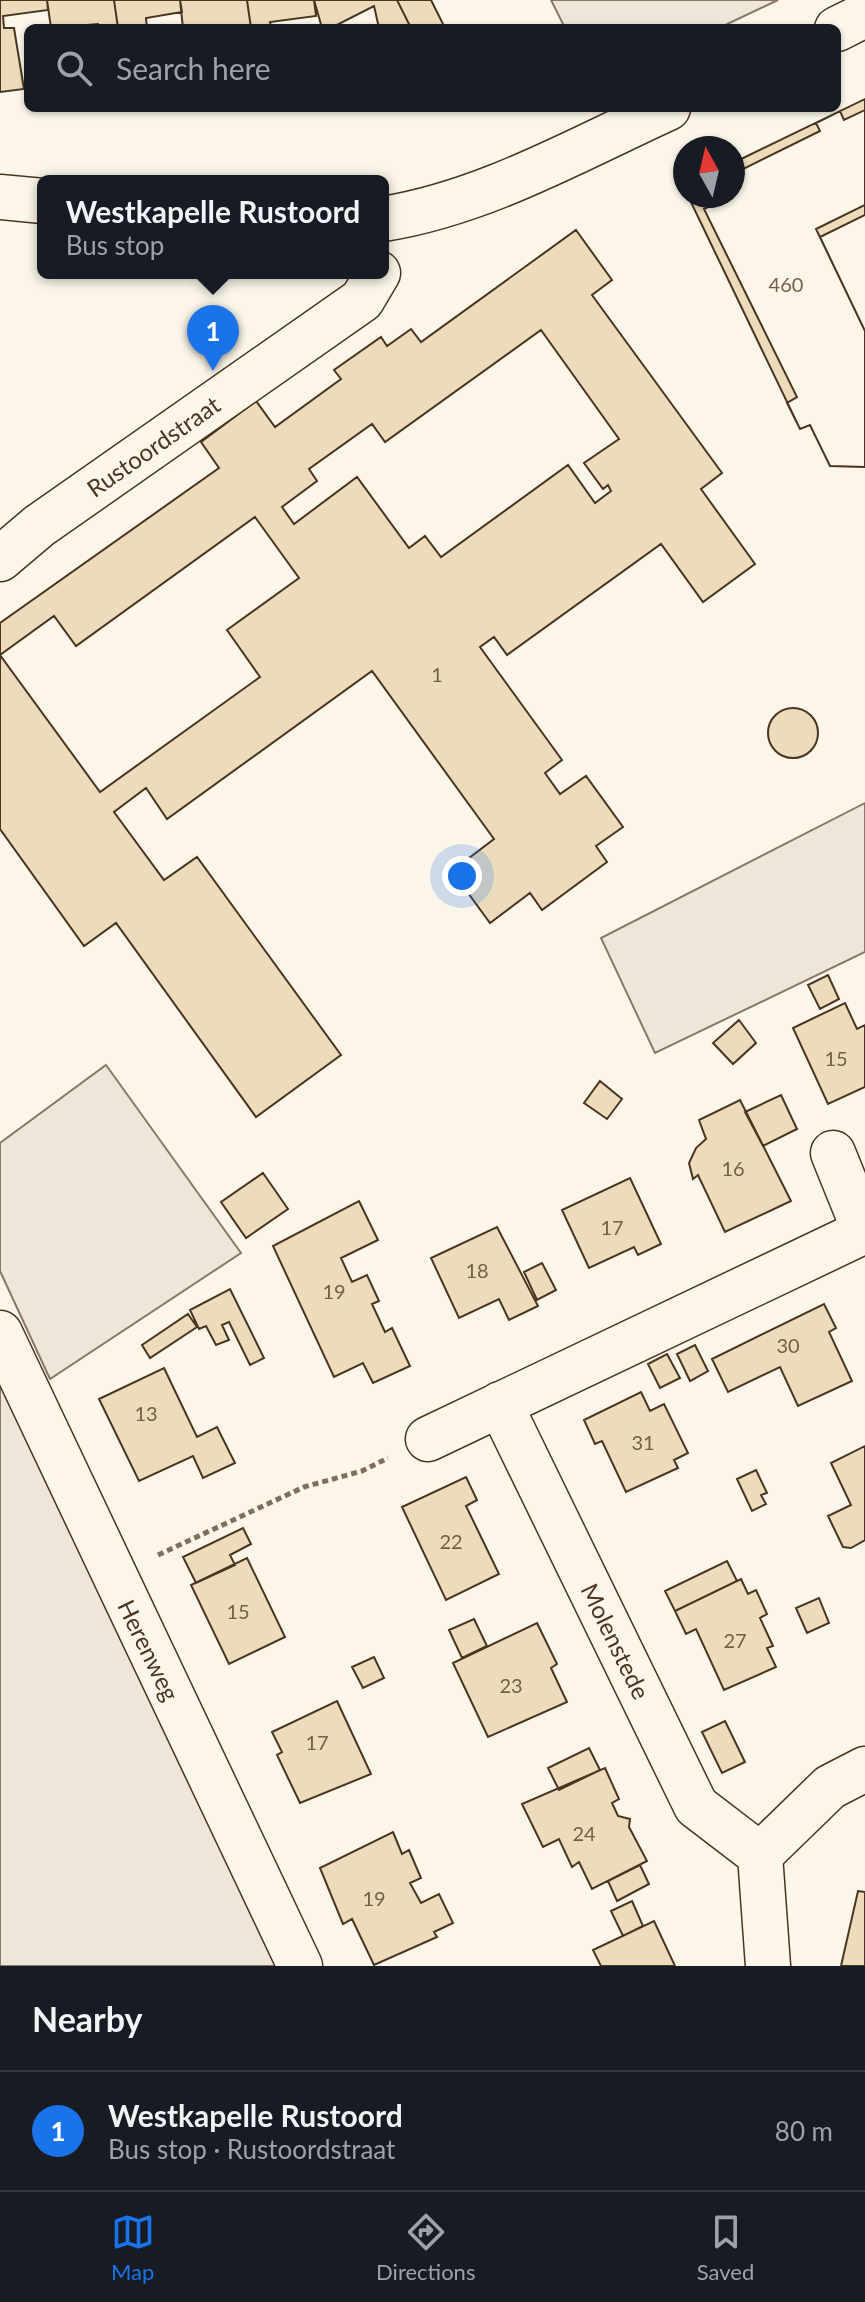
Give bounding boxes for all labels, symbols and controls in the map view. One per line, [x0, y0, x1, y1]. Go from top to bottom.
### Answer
search box [24, 24, 841, 112]
icon: search [52, 46, 96, 90]
text: Search here [116, 50, 271, 86]
north arrow [673, 136, 745, 208]
popup [37, 175, 389, 279]
text: Westkapelle Rustoord [66, 193, 360, 229]
text: Bus stop [66, 229, 164, 261]
house number: 460 [769, 272, 803, 296]
pin: 1 [187, 305, 239, 371]
street label: Rustoordstraat [81, 389, 225, 503]
house number: 1 [431, 662, 443, 686]
your location [442, 856, 482, 896]
house number: 15 [824, 1046, 848, 1070]
house number: 16 [721, 1156, 745, 1180]
house number: 17 [600, 1215, 624, 1239]
house number: 18 [465, 1258, 489, 1282]
house number: 19 [322, 1279, 346, 1303]
house number: 30 [776, 1333, 800, 1357]
house number: 13 [134, 1401, 158, 1425]
house number: 31 [631, 1430, 655, 1454]
house number: 22 [439, 1529, 463, 1553]
street label: Molenstede [576, 1578, 656, 1704]
street label: Herenweg [112, 1595, 186, 1705]
house number: 15 [226, 1599, 250, 1623]
house number: 27 [723, 1628, 747, 1652]
house number: 23 [499, 1673, 523, 1697]
house number: 17 [305, 1730, 329, 1754]
house number: 24 [572, 1821, 596, 1845]
house number: 19 [362, 1886, 386, 1910]
text: Nearby [32, 1998, 143, 2039]
text: Westkapelle Rustoord [108, 2097, 403, 2133]
text: 1 [50, 2115, 66, 2147]
text: 80 m [775, 2115, 833, 2147]
text: Bus stop · Rustoordstraat [108, 2133, 395, 2165]
tab: Map [111, 2210, 155, 2285]
tab: Directions [376, 2210, 475, 2285]
tab: Saved [697, 2210, 754, 2285]

